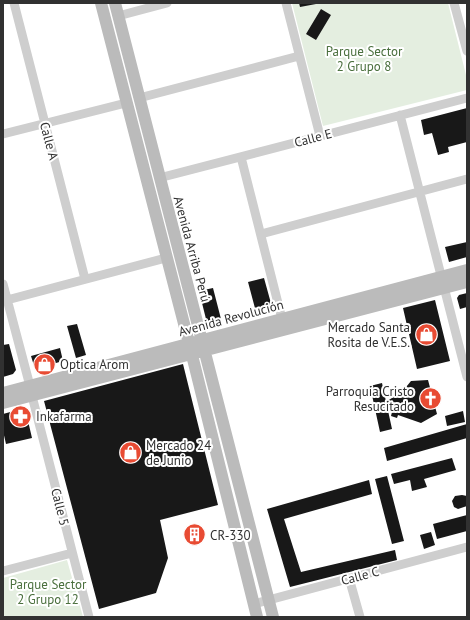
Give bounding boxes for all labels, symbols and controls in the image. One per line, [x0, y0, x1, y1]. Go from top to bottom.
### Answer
park label: Parque Sector 2 Grupo 8 [326, 43, 403, 75]
street label: Calle A [36, 120, 62, 162]
street label: Calle E [292, 125, 334, 151]
street label: Avenida Arriba Perú [170, 194, 214, 304]
street label: Avenida Revolución [177, 296, 285, 340]
place label: Mercado Santa Rosita de V.E.S. [328, 319, 410, 351]
shop icon: Mercado Santa Rosita de V.E.S. [413, 321, 439, 347]
shop icon: Optica Arom [31, 351, 57, 377]
place label: Optica Arom [60, 356, 129, 373]
place label: Parroquia Cristo Resucitado [326, 383, 414, 415]
church icon: Parroquia Cristo Resucitado [417, 385, 443, 411]
pharmacy icon: Inkafarma [8, 403, 34, 429]
place label: Inkafarma [36, 408, 92, 425]
place label: Mercado 24 de Junio [146, 437, 211, 469]
shop icon: Mercado 24 de Junio [118, 439, 144, 465]
street label: Calle 5 [47, 486, 73, 528]
building icon: CR-330 [181, 522, 207, 548]
place label: CR-330 [210, 527, 251, 544]
street label: Calle C [339, 563, 381, 589]
park label: Parque Sector 2 Grupo 12 [10, 576, 87, 608]

